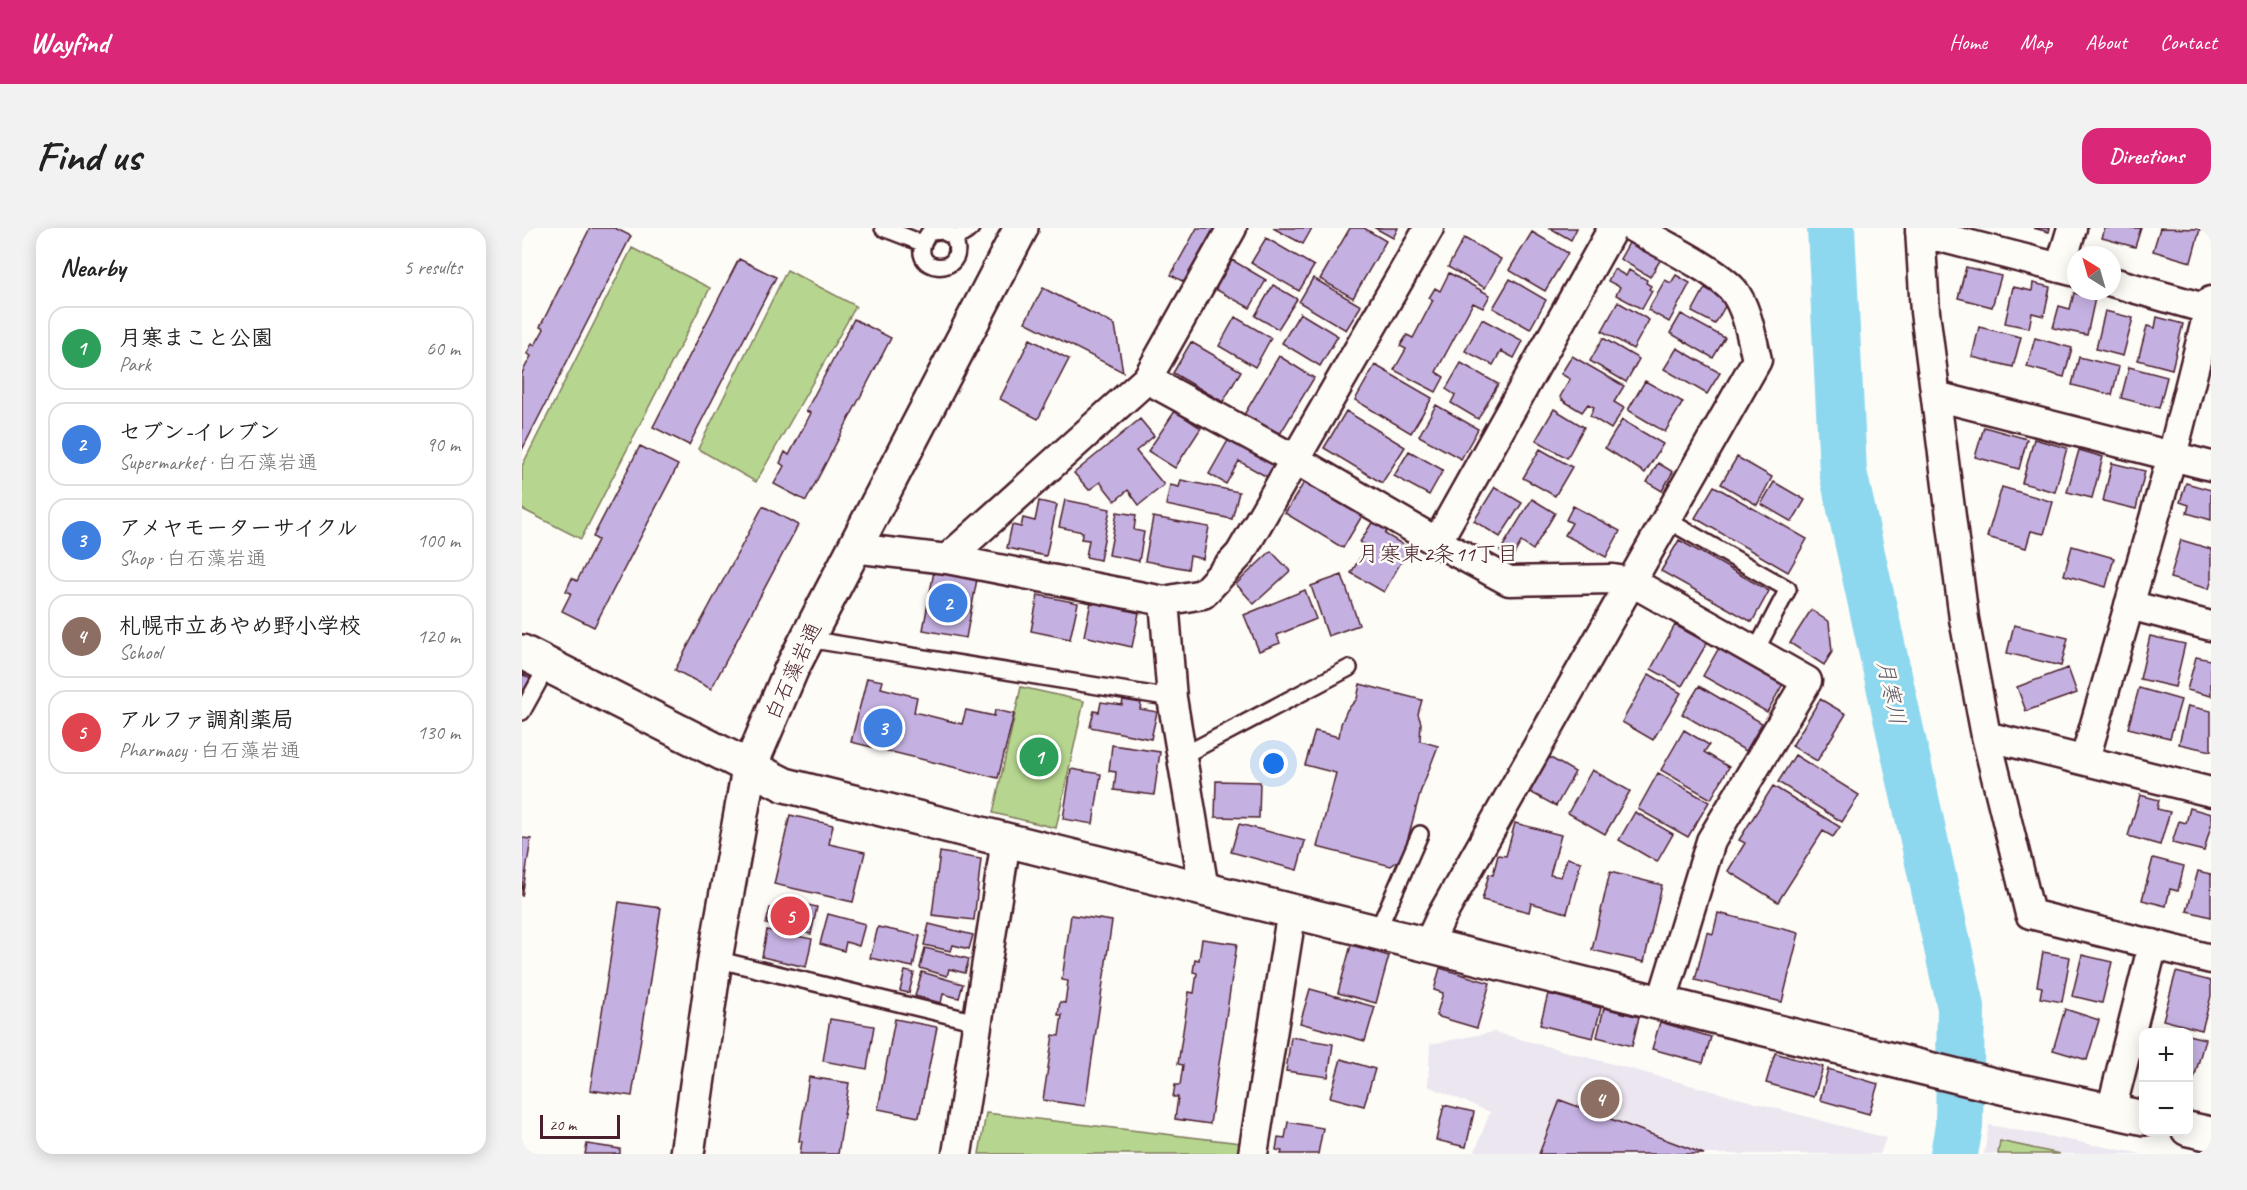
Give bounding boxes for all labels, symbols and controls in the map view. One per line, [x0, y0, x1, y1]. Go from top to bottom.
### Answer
text: Wayfind [30, 25, 109, 60]
text: Home [1949, 29, 1987, 55]
text: Map [2020, 29, 2052, 55]
text: About [2085, 29, 2127, 55]
text: Contact [2160, 29, 2217, 55]
button: Directions [2082, 128, 2211, 184]
text: Find us [36, 130, 141, 183]
north arrow [2067, 246, 2121, 300]
text: Nearby [60, 251, 125, 284]
text: 5 results [403, 255, 462, 280]
text: 月寒まこと公園 [119, 324, 273, 352]
text: 1 [77, 336, 86, 361]
text: 60 m [426, 336, 460, 361]
text: Park [119, 352, 151, 377]
text: セブン-イレブン [119, 418, 280, 446]
text: 2 [77, 432, 86, 457]
text: 90 m [426, 432, 460, 457]
text: Supermarket · 白石藻岩通 [119, 450, 317, 475]
text: アメヤモーターサイクル [119, 514, 358, 542]
text: 3 [77, 528, 86, 553]
text: 100 m [417, 528, 460, 553]
district label: 月寒東2条11丁目 [1357, 540, 1519, 568]
text: Shop · 白石藻岩通 [119, 546, 266, 571]
pin: 2 [928, 580, 968, 626]
text: 札幌市立あやめ野小学校 [119, 612, 361, 640]
street label: 白石藻岩通 [759, 618, 827, 724]
text: 4 [77, 624, 86, 649]
text: 120 m [417, 624, 460, 649]
text: School [119, 640, 162, 665]
water label: 月寒川 [1870, 657, 1912, 727]
text: アルファ調剤薬局 [119, 706, 294, 734]
pin: 3 [864, 706, 902, 750]
text: 5 [77, 720, 86, 745]
text: 130 m [417, 720, 460, 745]
pin: 1 [1020, 734, 1058, 780]
text: Pharmacy · 白石藻岩通 [119, 738, 300, 763]
your location [1259, 749, 1288, 778]
pin: 5 [770, 894, 810, 938]
map controls [2139, 1028, 2193, 1136]
button: + [2139, 1028, 2193, 1082]
pin: 4 [1580, 1076, 1620, 1122]
button: − [2139, 1082, 2193, 1136]
scale bar [540, 1112, 620, 1140]
text: 20 m [549, 1115, 576, 1135]

